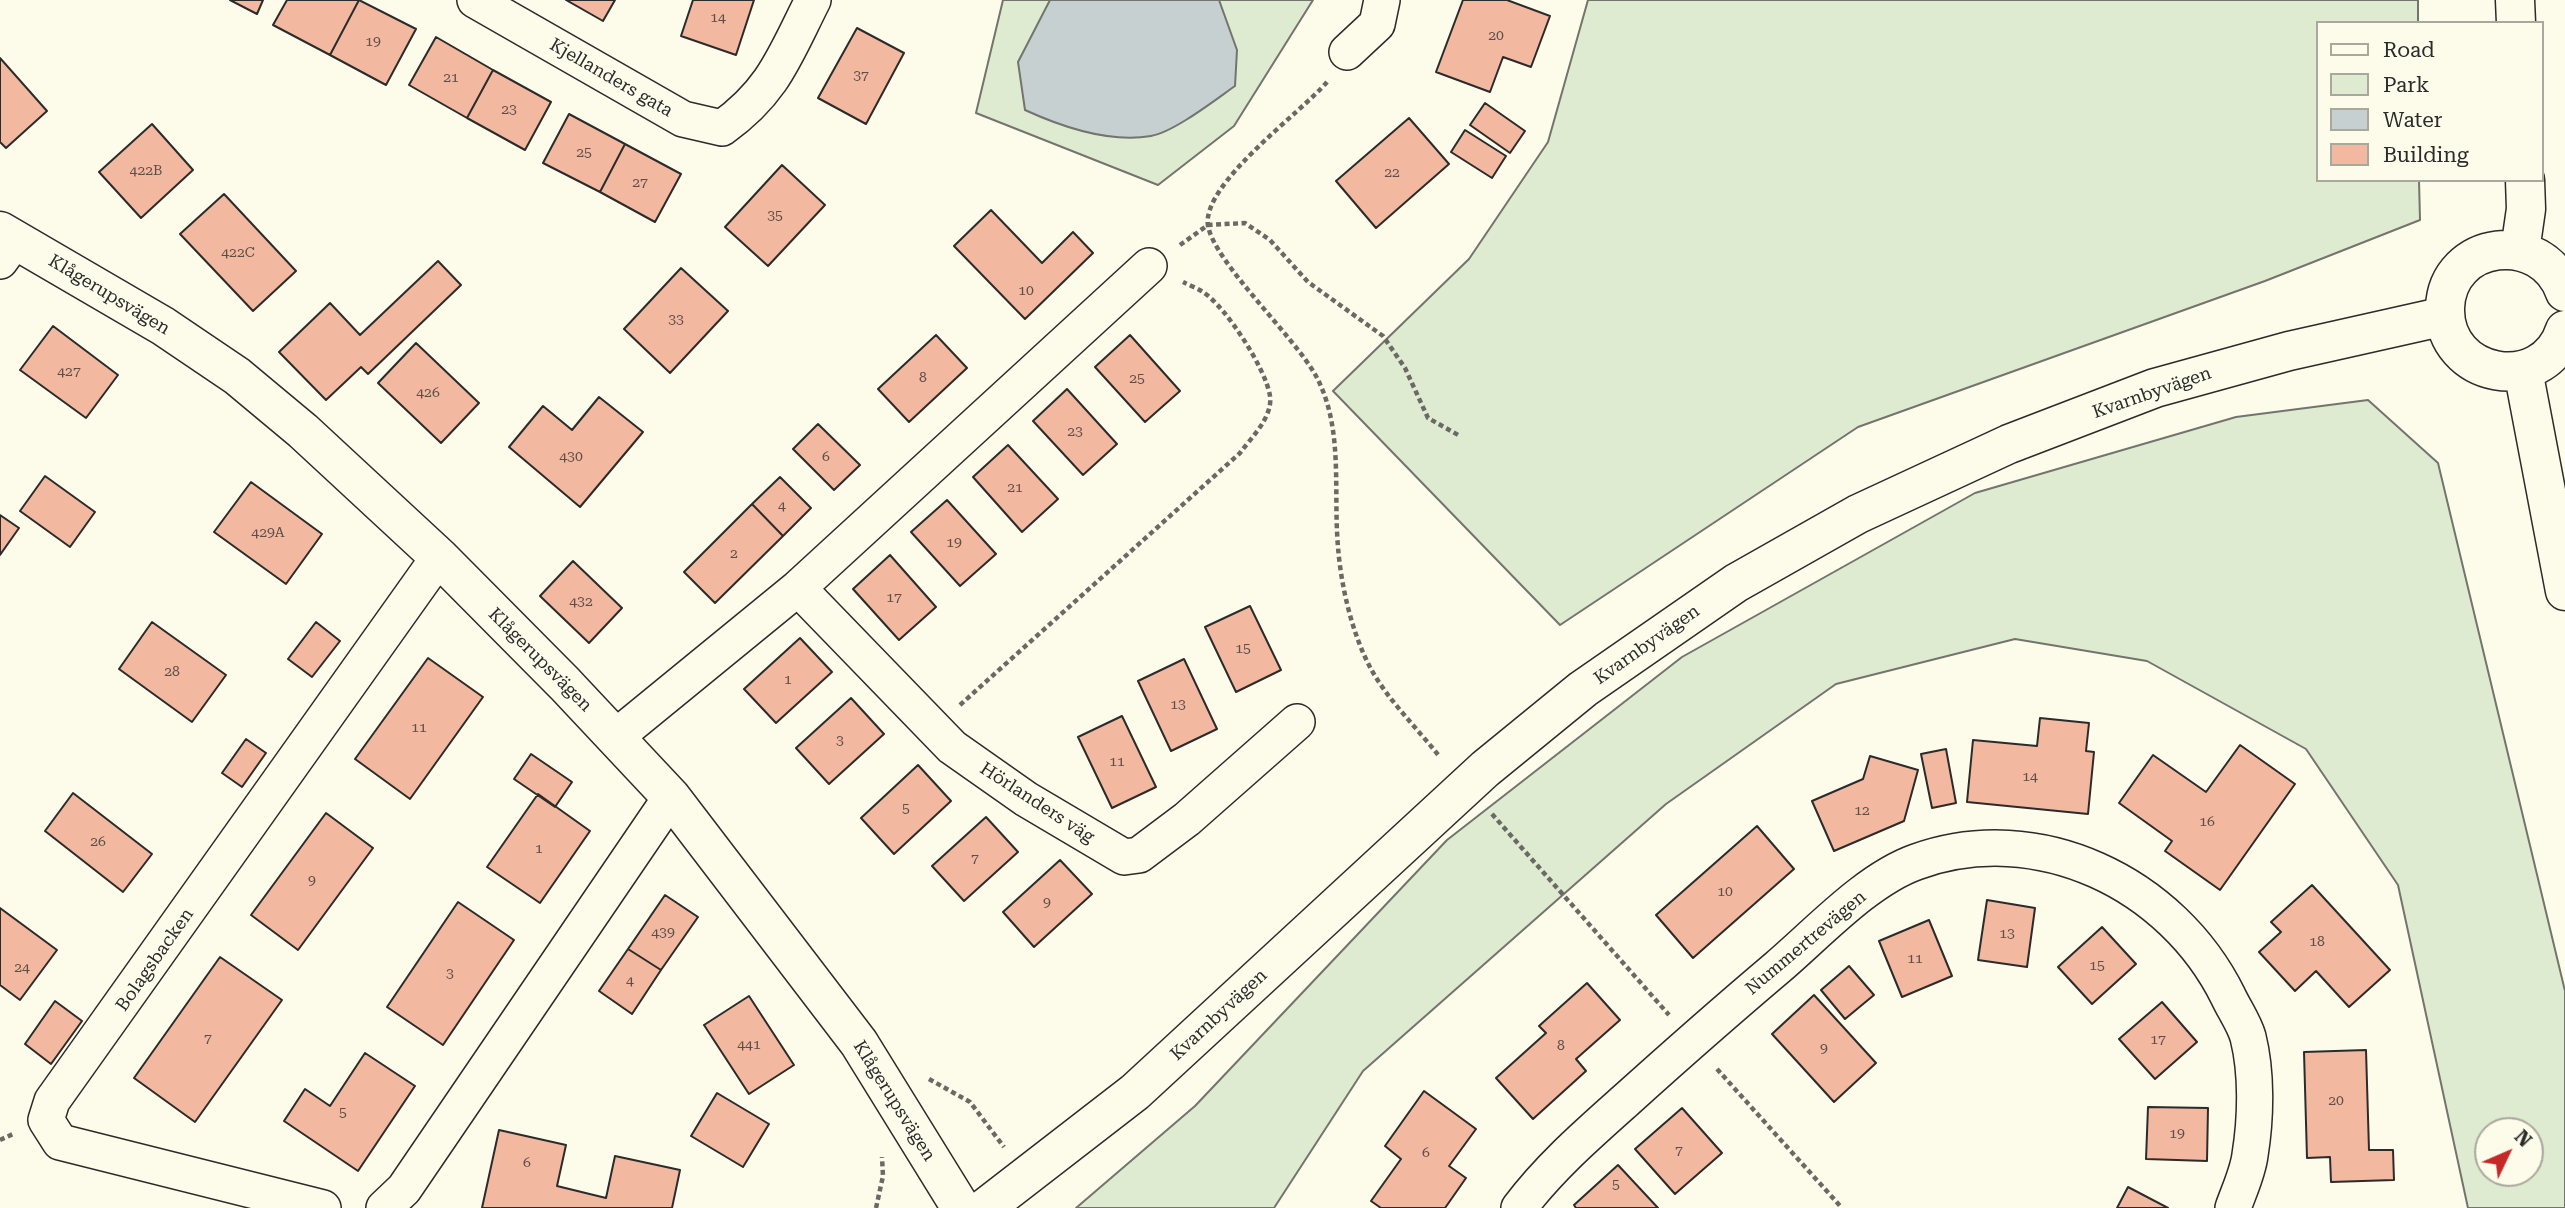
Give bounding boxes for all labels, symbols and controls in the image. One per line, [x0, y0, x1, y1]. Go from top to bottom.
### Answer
house number: 14 [710, 10, 726, 26]
legend [2316, 21, 2544, 182]
house number: 20 [1488, 28, 1504, 44]
house number: 19 [365, 34, 381, 50]
street label: Kjellanders gata [546, 34, 676, 122]
text: Road [2383, 38, 2435, 62]
house number: 37 [853, 68, 869, 84]
house number: 21 [443, 70, 459, 86]
text: Park [2383, 73, 2429, 97]
house number: 23 [501, 102, 517, 118]
text: Water [2383, 108, 2442, 132]
text: Building [2383, 143, 2469, 167]
house number: 25 [576, 145, 592, 161]
house number: 422B [130, 163, 162, 179]
house number: 22 [1384, 165, 1400, 181]
house number: 27 [632, 175, 648, 191]
house number: 35 [767, 208, 783, 224]
house number: 422C [221, 245, 255, 261]
street label: Klågerupsvägen [44, 250, 174, 340]
house number: 10 [1018, 283, 1034, 299]
house number: 33 [668, 312, 684, 328]
street label: Kvarnbyvägen [2090, 363, 2214, 423]
house number: 427 [57, 364, 81, 380]
house number: 8 [919, 370, 927, 386]
house number: 25 [1129, 371, 1145, 387]
house number: 426 [416, 385, 440, 401]
house number: 23 [1067, 424, 1083, 440]
house number: 430 [559, 449, 583, 465]
house number: 6 [822, 449, 830, 465]
house number: 21 [1007, 480, 1023, 496]
house number: 4 [778, 498, 786, 514]
house number: 429A [251, 525, 285, 541]
house number: 19 [946, 535, 962, 551]
house number: 2 [730, 546, 738, 562]
house number: 17 [886, 590, 902, 606]
house number: 432 [569, 594, 593, 610]
street label: Kvarnbyvägen [1590, 601, 1704, 689]
street label: Klågerupsvägen [484, 604, 596, 716]
house number: 15 [1235, 641, 1251, 657]
house number: 28 [164, 664, 180, 680]
house number: 1 [784, 672, 792, 688]
house number: 13 [1170, 697, 1186, 713]
house number: 11 [411, 720, 427, 736]
house number: 3 [836, 733, 844, 749]
house number: 11 [1109, 754, 1125, 770]
street label: Hörlanders väg [976, 758, 1098, 848]
house number: 14 [2022, 769, 2038, 785]
house number: 5 [902, 801, 910, 817]
house number: 12 [1854, 803, 1870, 819]
house number: 16 [2199, 814, 2215, 830]
house number: 26 [90, 834, 106, 850]
house number: 1 [535, 841, 543, 857]
house number: 7 [971, 851, 979, 867]
house number: 9 [308, 873, 316, 889]
house number: 10 [1717, 884, 1733, 900]
street label: Nummertrevägen [1741, 886, 1871, 1000]
house number: 9 [1043, 895, 1051, 911]
street label: Bolagsbacken [112, 904, 198, 1016]
house number: 439 [651, 925, 675, 941]
house number: 13 [1999, 926, 2015, 942]
house number: 18 [2309, 934, 2325, 950]
house number: 11 [1907, 951, 1923, 967]
house number: 15 [2089, 958, 2105, 974]
house number: 24 [14, 960, 30, 976]
street label: Kvarnbyvägen [1166, 965, 1272, 1065]
house number: 3 [446, 966, 454, 982]
house number: 4 [626, 973, 634, 989]
house number: 7 [204, 1031, 212, 1047]
house number: 17 [2150, 1032, 2166, 1048]
house number: 441 [737, 1037, 761, 1053]
street label: Klågerupsvägen [848, 1037, 940, 1165]
house number: 8 [1557, 1038, 1565, 1054]
house number: 9 [1820, 1041, 1828, 1057]
house number: 20 [2328, 1093, 2344, 1109]
house number: 5 [339, 1105, 347, 1121]
north arrow [2474, 1117, 2544, 1187]
text: N [2510, 1125, 2536, 1152]
house number: 19 [2169, 1126, 2185, 1142]
house number: 7 [1675, 1143, 1683, 1159]
house number: 6 [1422, 1145, 1430, 1161]
house number: 6 [523, 1155, 531, 1171]
house number: 5 [1612, 1177, 1620, 1193]

